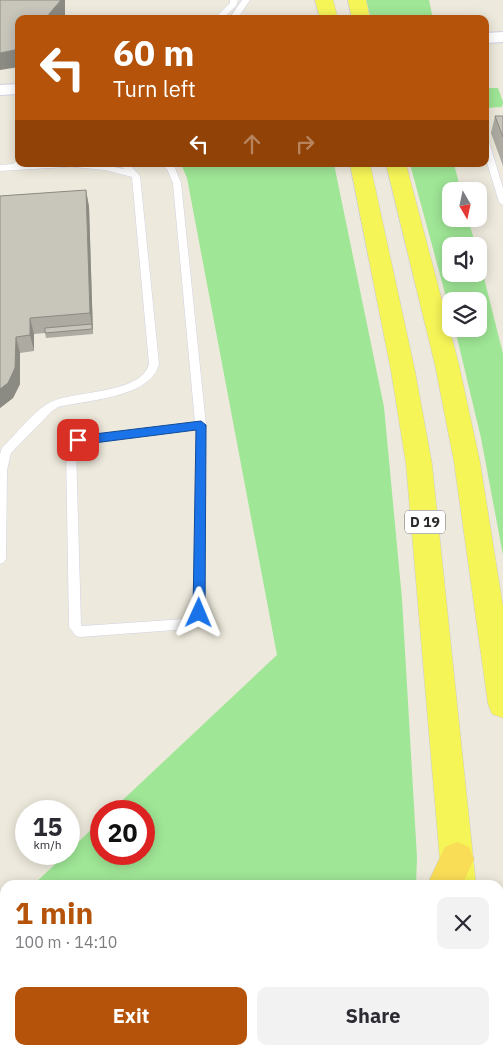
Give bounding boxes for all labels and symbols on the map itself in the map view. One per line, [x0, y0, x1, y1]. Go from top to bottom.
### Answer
north arrow [442, 182, 488, 228]
pin [57, 419, 99, 461]
road number: D 19 [405, 511, 445, 534]
position arrow [172, 586, 224, 638]
speed limit sign: 20 [90, 800, 155, 865]

